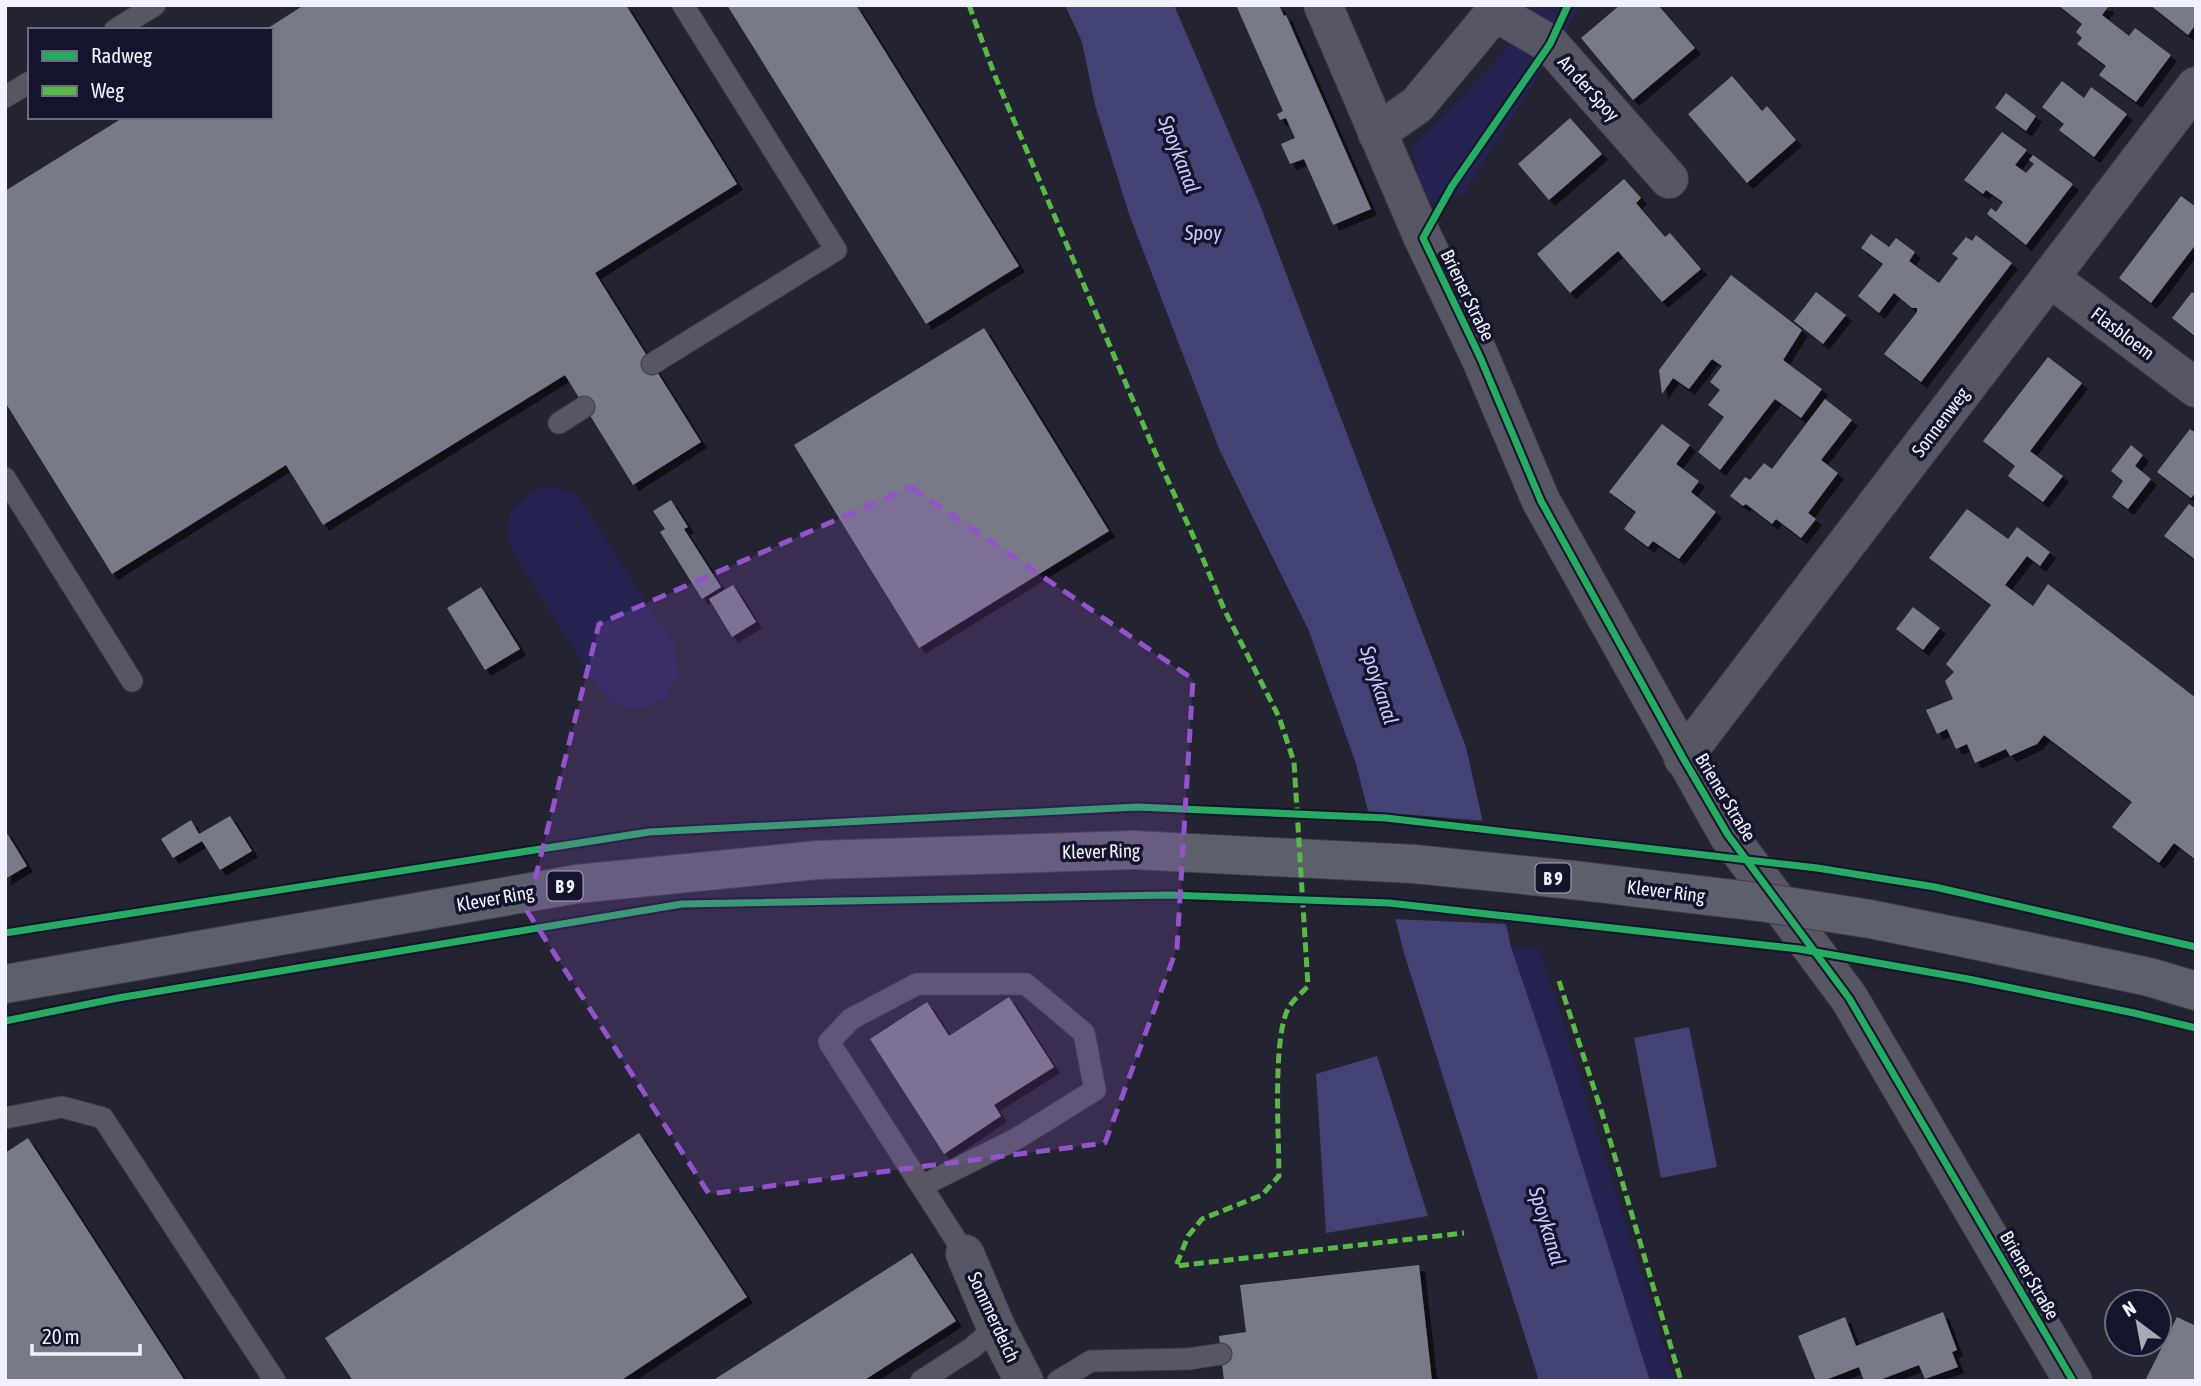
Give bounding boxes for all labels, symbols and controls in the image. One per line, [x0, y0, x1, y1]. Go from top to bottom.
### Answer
legend [28, 28, 273, 119]
text: Radweg [91, 43, 152, 67]
street label: An der Spoy [1554, 51, 1624, 125]
text: Weg [91, 78, 124, 102]
water label: Spoykanal [1154, 111, 1206, 196]
water label: Spoy [1183, 220, 1222, 244]
street label: Briener Straße [1436, 246, 1500, 344]
street label: Flasbloem [2087, 302, 2159, 364]
street label: Sonnenweg [1907, 382, 1974, 461]
water label: Spoykanal [1356, 642, 1404, 727]
street label: Briener Straße [1691, 749, 1761, 845]
street label: Klever Ring [1062, 839, 1141, 863]
road number: B 9 [1536, 864, 1570, 892]
road number: B 9 [548, 872, 582, 900]
street label: Klever Ring [1626, 875, 1707, 907]
street label: Klever Ring [455, 880, 536, 916]
water label: Spoykanal [1524, 1183, 1571, 1268]
street label: Briener Straße [1996, 1227, 2064, 1323]
street label: Sommerdeich [964, 1269, 1024, 1365]
north arrow [2103, 1288, 2173, 1358]
text: N [2118, 1296, 2140, 1321]
scale bar [32, 1312, 140, 1356]
text: 20 m [42, 1324, 80, 1348]

